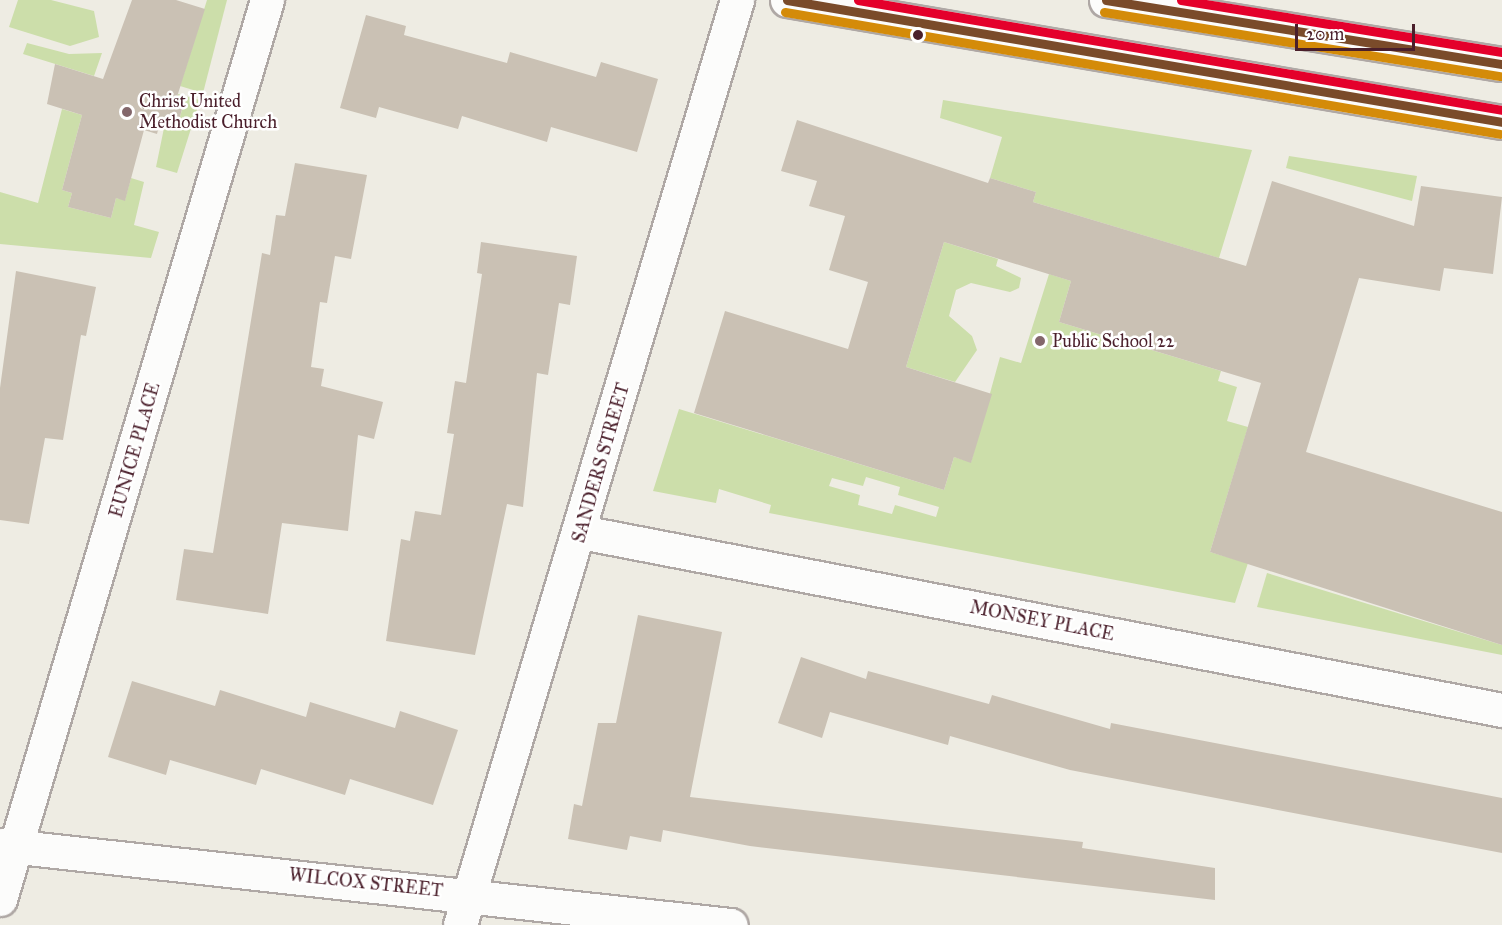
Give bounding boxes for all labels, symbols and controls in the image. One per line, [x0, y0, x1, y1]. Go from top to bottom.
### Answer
scale bar [1298, 12, 1418, 50]
text: 20 m [1306, 23, 1344, 45]
unlabelled marker [912, 29, 924, 41]
place label: Christ United Methodist Church [139, 91, 277, 134]
marker: Christ United Methodist Church [120, 105, 134, 119]
place label: Public School 22 [1052, 330, 1174, 352]
marker: Public School 22 [1033, 334, 1047, 348]
street label: EUNICE PLACE [105, 380, 165, 520]
street label: SANDERS STREET [568, 381, 634, 545]
street label: MONSEY PLACE [968, 596, 1116, 646]
street label: WILCOX STREET [288, 864, 444, 902]

